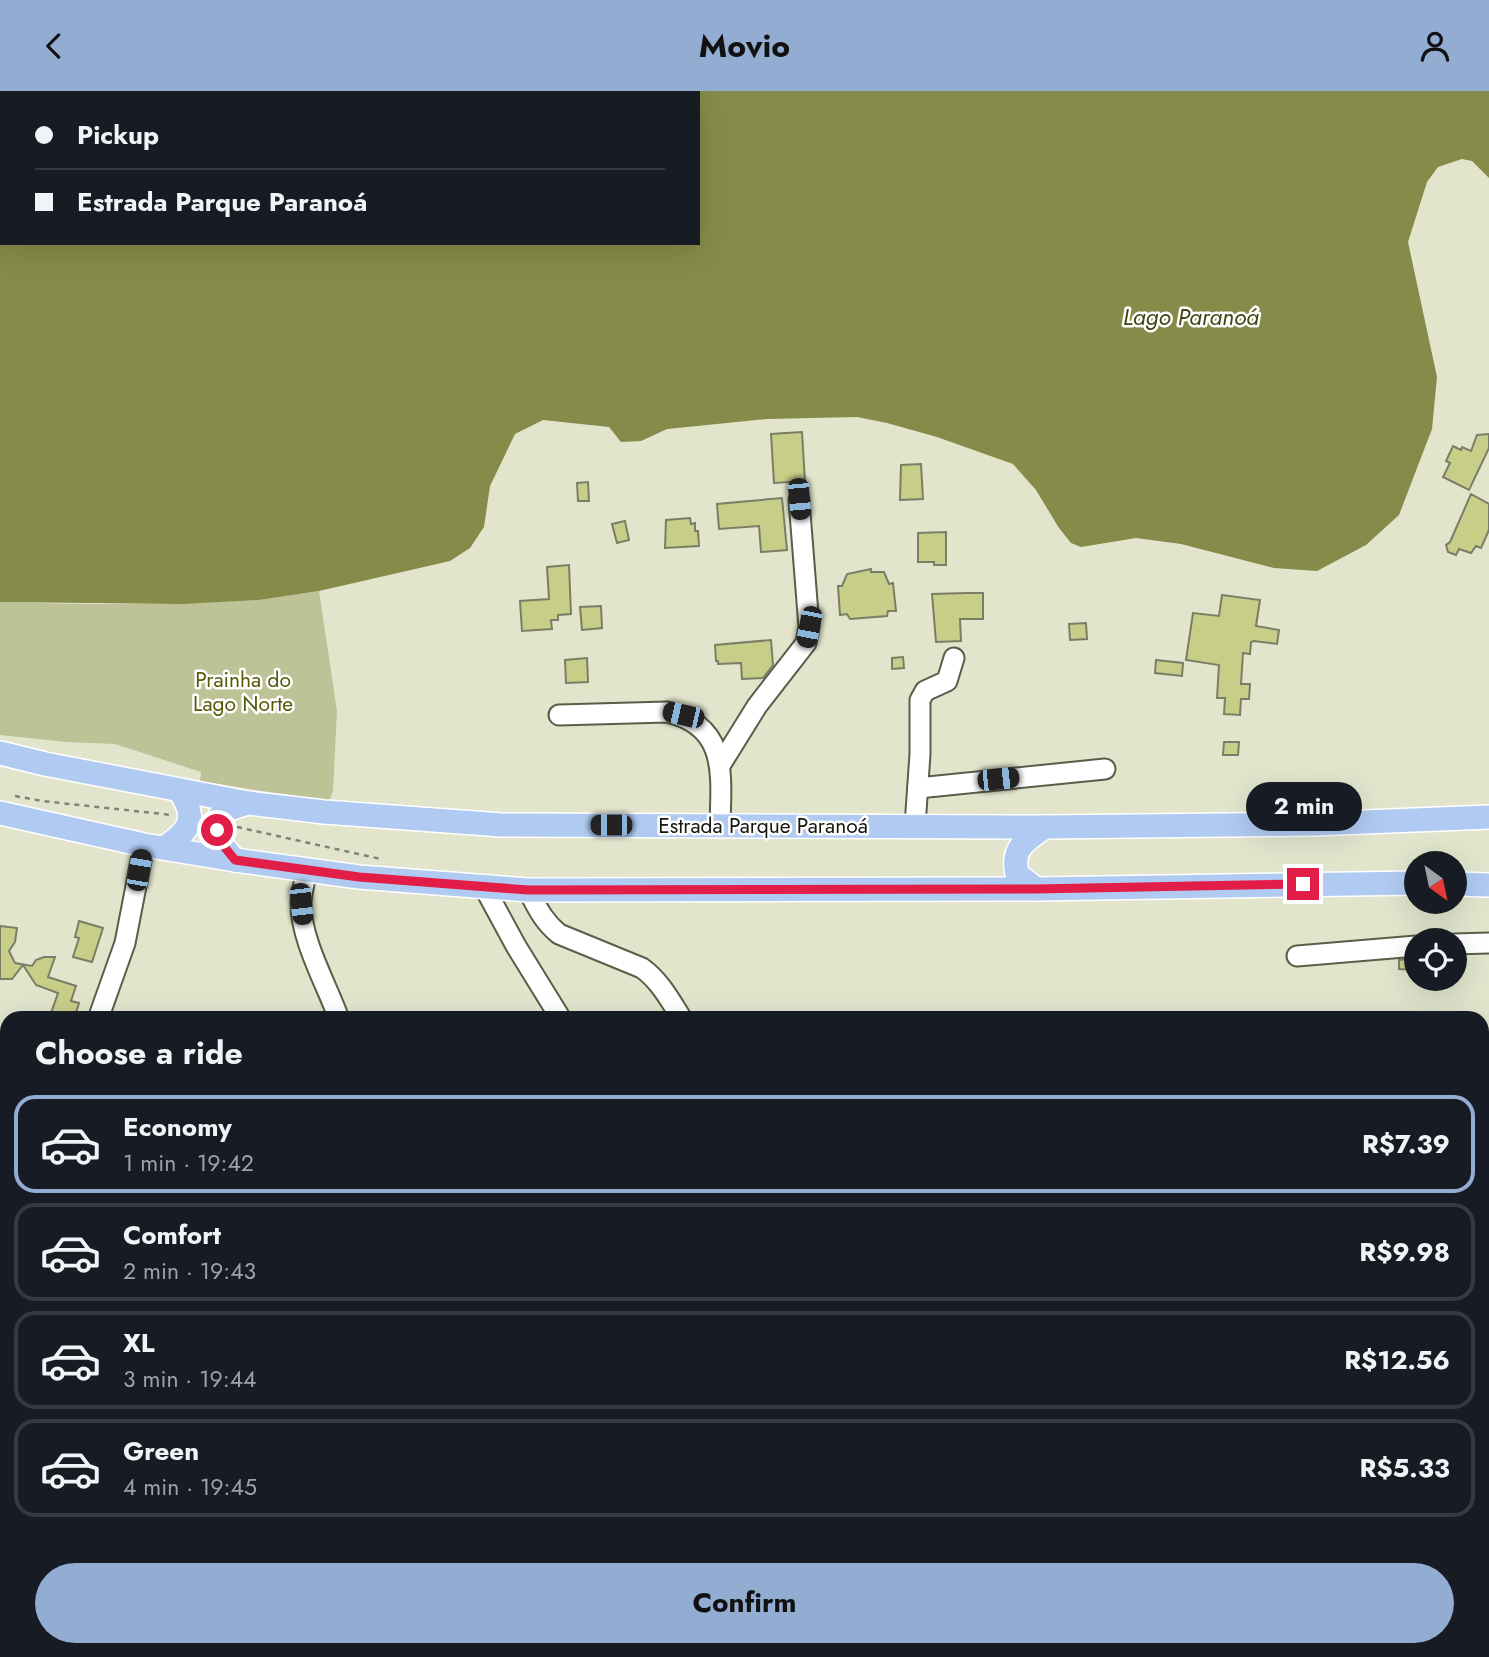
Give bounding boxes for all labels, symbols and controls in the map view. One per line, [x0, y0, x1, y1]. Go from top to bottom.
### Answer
text: Movio [699, 23, 790, 69]
icon: back [35, 27, 73, 65]
icon: person [1416, 27, 1454, 65]
text: Pickup [77, 116, 159, 154]
text: Estrada Parque Paranoá [77, 183, 367, 221]
water label: Lago Paranoá [1123, 300, 1259, 334]
car [787, 477, 812, 521]
car [795, 604, 824, 650]
park label: Prainha do Lago Norte [193, 665, 293, 719]
car [661, 700, 706, 730]
car [977, 766, 1020, 792]
callout: 2 min [1245, 783, 1361, 831]
text: 2 min [1274, 789, 1334, 823]
street label: Estrada Parque Paranoá [658, 811, 868, 841]
route start [201, 814, 233, 846]
car [591, 815, 633, 836]
car [126, 847, 153, 893]
north arrow [1404, 851, 1466, 913]
map controls [1404, 851, 1467, 991]
route end [1287, 868, 1319, 900]
car [289, 882, 314, 926]
button: locate [1404, 928, 1467, 991]
text: Choose a ride [35, 1030, 243, 1076]
text: Economy [123, 1108, 232, 1146]
icon: car [39, 1113, 102, 1176]
text: R$7.39 [1362, 1125, 1450, 1163]
text: 1 min · 19:42 [123, 1146, 254, 1180]
text: Comfort [123, 1216, 221, 1254]
icon: car [39, 1221, 102, 1284]
text: R$9.98 [1359, 1233, 1450, 1271]
text: 2 min · 19:43 [123, 1254, 256, 1288]
text: XL [123, 1324, 155, 1362]
icon: car [39, 1329, 102, 1392]
text: R$12.56 [1344, 1341, 1450, 1379]
text: 3 min · 19:44 [123, 1362, 256, 1396]
text: Green [123, 1432, 199, 1470]
icon: car [39, 1437, 102, 1500]
text: R$5.33 [1360, 1449, 1450, 1487]
text: 4 min · 19:45 [123, 1470, 257, 1504]
button: Confirm [35, 1563, 1454, 1643]

